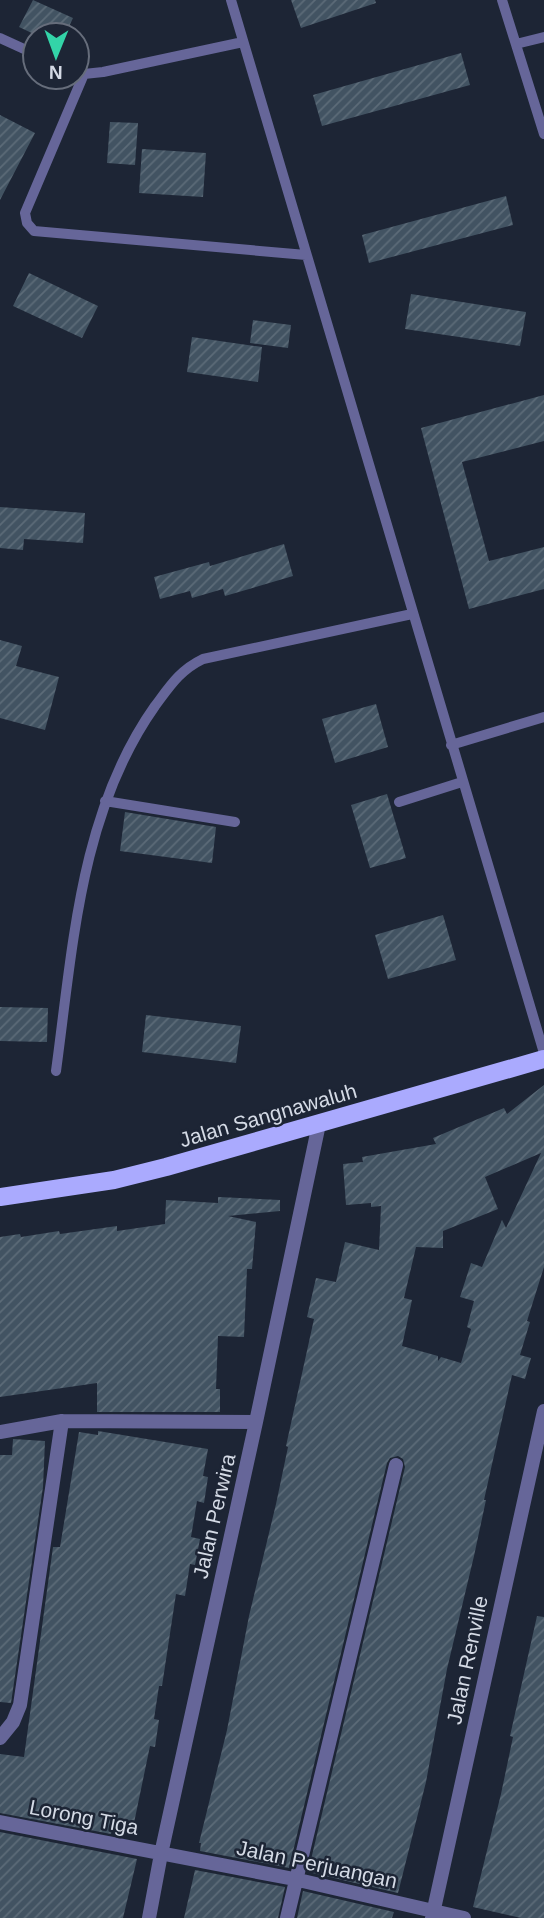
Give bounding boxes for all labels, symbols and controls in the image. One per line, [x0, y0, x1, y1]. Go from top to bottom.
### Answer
north arrow [21, 21, 91, 91]
text: N [49, 62, 63, 83]
street label: Jalan Sangnawaluh [177, 1079, 359, 1151]
street label: Jalan Perwira [188, 1451, 240, 1581]
street label: Jalan Renville [442, 1594, 492, 1726]
street label: Lorong Tiga [27, 1795, 141, 1839]
street label: Jalan Perjuangan [235, 1836, 399, 1892]

